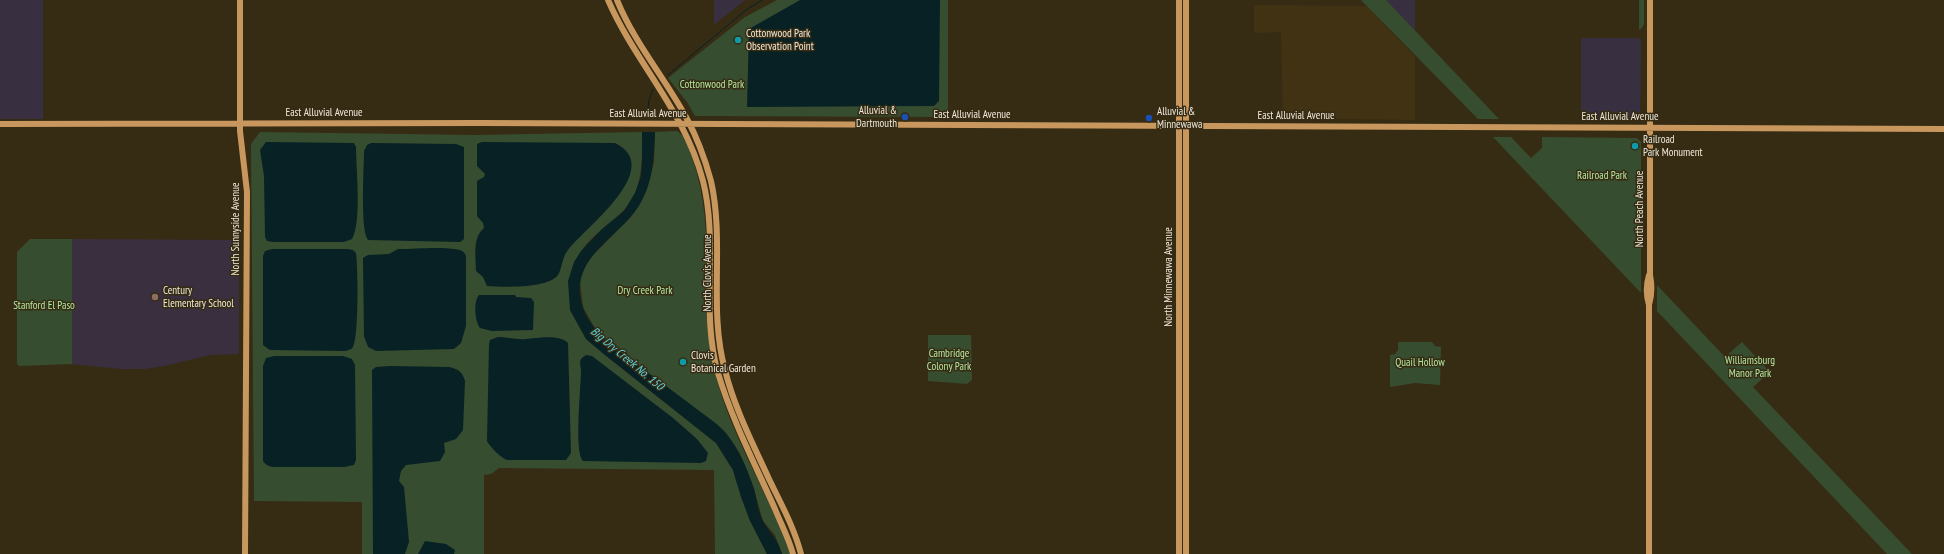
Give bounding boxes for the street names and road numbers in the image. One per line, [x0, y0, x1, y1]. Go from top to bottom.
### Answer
street label: East Alluvial Avenue [285, 106, 363, 120]
street label: East Alluvial Avenue [609, 107, 687, 121]
street label: East Alluvial Avenue [933, 108, 1011, 122]
street label: East Alluvial Avenue [1257, 109, 1335, 123]
street label: East Alluvial Avenue [1581, 110, 1659, 124]
street label: North Peach Avenue [1633, 171, 1647, 247]
street label: North Sunnyside Avenue [229, 183, 243, 275]
street label: North Minnewawa Avenue [1162, 227, 1176, 327]
street label: North Clovis Avenue [701, 235, 715, 311]

